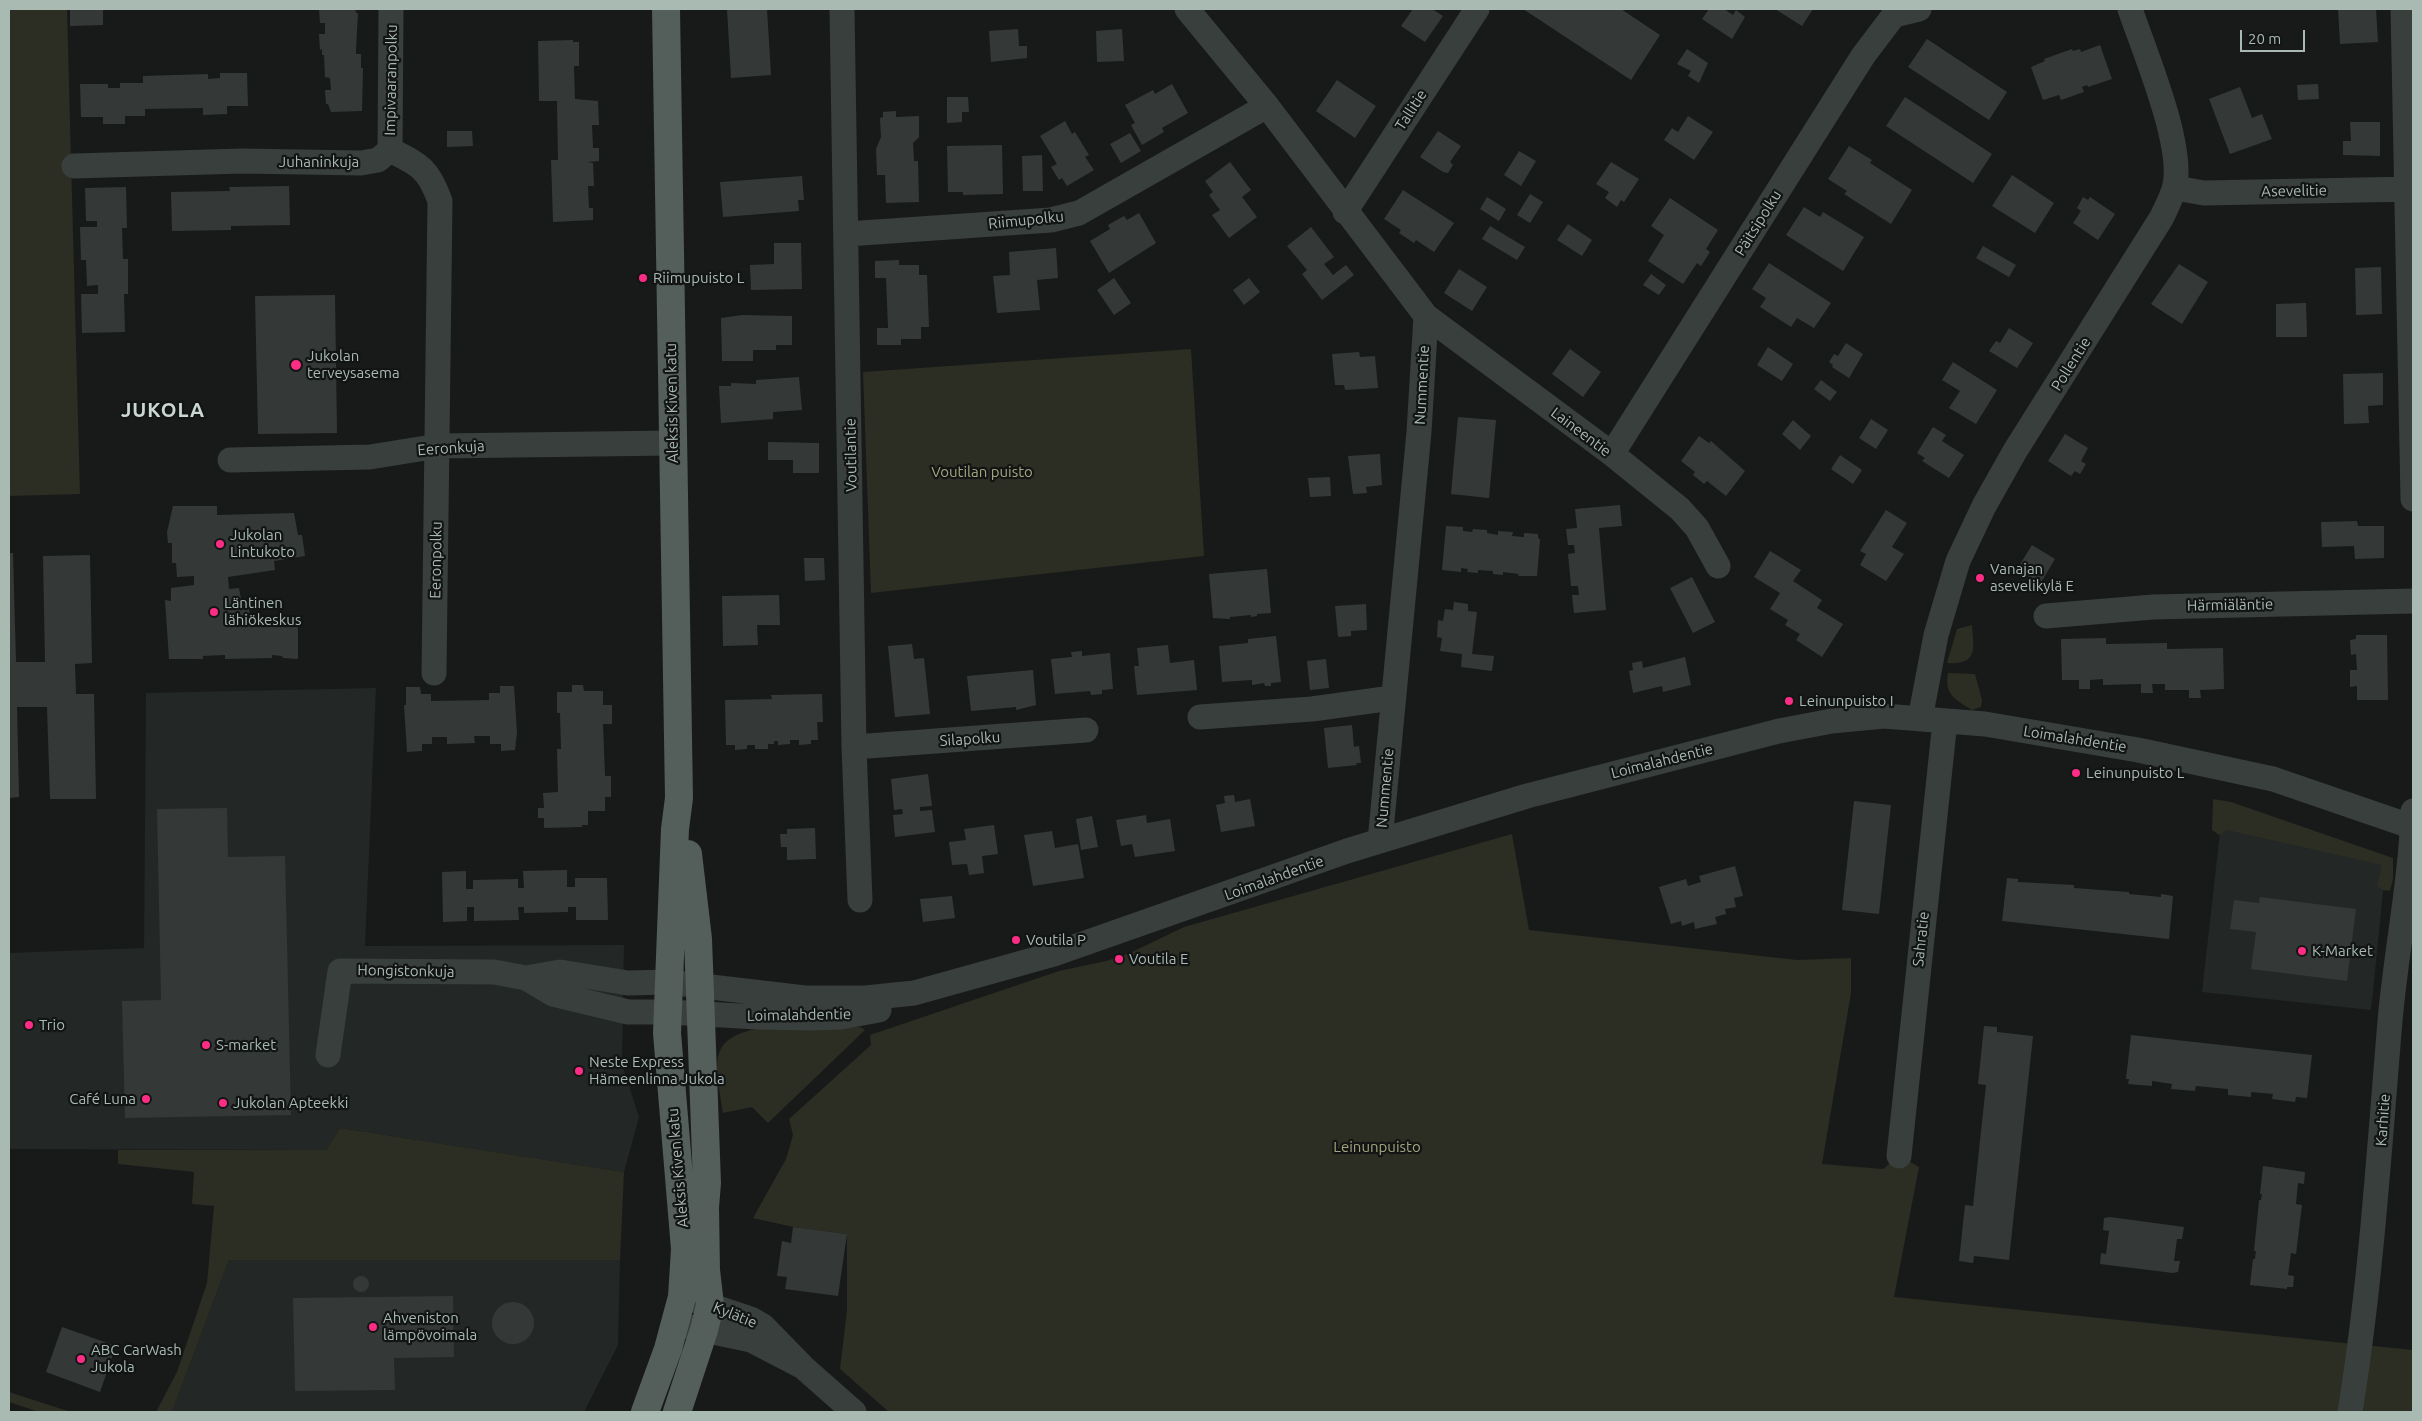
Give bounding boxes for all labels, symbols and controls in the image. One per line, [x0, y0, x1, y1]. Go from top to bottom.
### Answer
scale bar [2242, 20, 2307, 52]
street label: Impivaaranpolku [381, 24, 401, 136]
text: 20 m [2248, 30, 2281, 47]
street label: Tallitie [1391, 86, 1431, 134]
street label: Juhaninkuja [279, 153, 359, 171]
street label: Asevelitie [2261, 181, 2327, 201]
street label: Päitsipolku [1731, 187, 1785, 259]
street label: Riimupolku [987, 207, 1065, 233]
place label: Riimupuisto L [653, 269, 744, 287]
marker: Riimupuisto L [637, 272, 649, 284]
street label: Pollentie [2047, 334, 2095, 394]
street label: Aleksis Kiven katu [662, 343, 682, 463]
street label: Nummentie [1411, 345, 1433, 425]
place label: Jukolan terveysasema [307, 347, 400, 382]
marker: Jukolan terveysasema [289, 358, 303, 372]
district label: JUKOLA [120, 398, 206, 422]
street label: Laineentie [1547, 404, 1615, 460]
street label: Voutilantie [841, 418, 861, 492]
street label: Eeronkuja [417, 437, 485, 459]
park label: Voutilan puisto [931, 463, 1033, 481]
street label: Eeronpolku [426, 521, 446, 599]
place label: Jukolan Lintukoto [230, 526, 295, 561]
marker: Jukolan Lintukoto [214, 538, 226, 550]
place label: Vanajan asevelikylä E [1990, 560, 2074, 595]
marker: Vanajan asevelikylä E [1974, 572, 1986, 584]
place label: Läntinen lähiökeskus [224, 594, 301, 629]
street label: Härmiäläntie [2187, 595, 2273, 615]
marker: Läntinen lähiökeskus [208, 606, 220, 618]
place label: Leinunpuisto I [1799, 692, 1894, 710]
marker: Leinunpuisto I [1783, 695, 1795, 707]
street label: Loimalahdentie [2022, 722, 2128, 756]
street label: Silapolku [939, 728, 1001, 750]
street label: Loimalahdentie [1609, 740, 1715, 782]
street label: Nummentie [1373, 747, 1397, 829]
place label: Leinunpuisto L [2086, 764, 2184, 782]
marker: Leinunpuisto L [2070, 767, 2082, 779]
street label: Loimalahdentie [1222, 852, 1326, 904]
street label: Sahratie [1909, 911, 1933, 967]
place label: Voutila P [1026, 931, 1086, 949]
marker: Voutila P [1010, 934, 1022, 946]
place label: K-Market [2312, 942, 2373, 960]
marker: K-Market [2296, 945, 2308, 957]
place label: Voutila E [1129, 950, 1188, 968]
marker: Voutila E [1113, 953, 1125, 965]
street label: Hongistonkuja [357, 961, 455, 981]
street label: Loimalahdentie [747, 1005, 851, 1025]
place label: Trio [39, 1016, 65, 1034]
marker: Trio [23, 1019, 35, 1031]
place label: S-market [216, 1036, 276, 1054]
marker: S-market [200, 1039, 212, 1051]
place label: Neste Express Hämeenlinna Jukola [589, 1053, 725, 1088]
marker: Neste Express Hämeenlinna Jukola [573, 1065, 585, 1077]
place label: Café Luna [69, 1090, 136, 1108]
marker: Café Luna [140, 1093, 152, 1105]
street label: Karhitie [2372, 1093, 2394, 1147]
place label: Jukolan Apteekki [233, 1094, 348, 1112]
marker: Jukolan Apteekki [217, 1097, 229, 1109]
street label: Aleksis Kiven katu [664, 1107, 692, 1229]
park label: Leinunpuisto [1333, 1138, 1421, 1156]
street label: Kylätie [710, 1298, 760, 1332]
place label: Ahveniston lämpövoimala [383, 1309, 477, 1344]
marker: Ahveniston lämpövoimala [367, 1321, 379, 1333]
place label: ABC CarWash Jukola [91, 1341, 182, 1376]
marker: ABC CarWash Jukola [75, 1353, 87, 1365]

